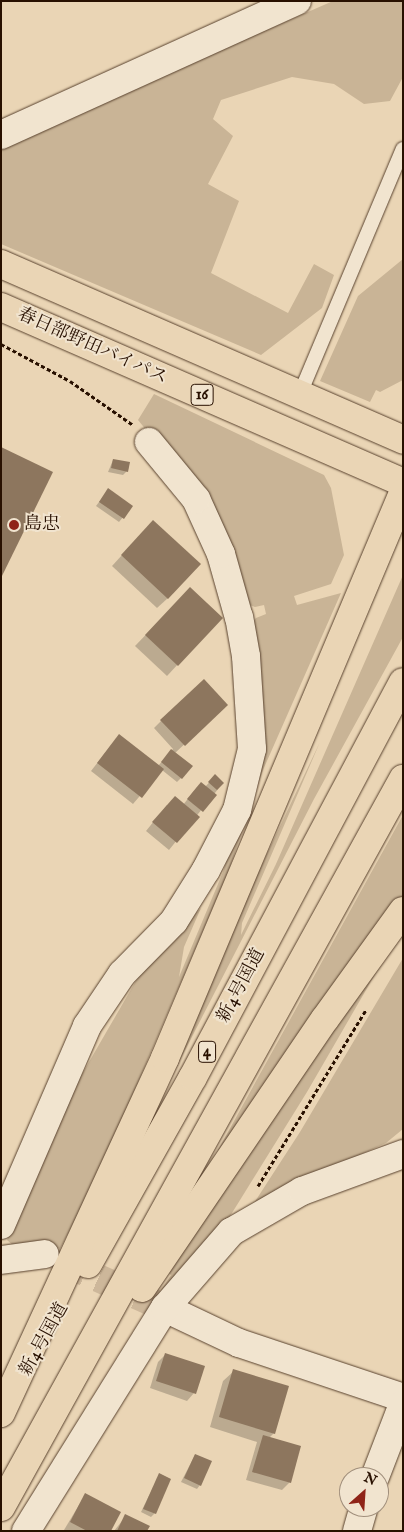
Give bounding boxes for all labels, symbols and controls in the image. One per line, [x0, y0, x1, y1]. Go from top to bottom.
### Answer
street label: 春日部野田バイパス [14, 304, 170, 390]
road number: 16 [190, 382, 214, 408]
place label: 島忠 [24, 514, 60, 536]
marker: 島忠 [8, 519, 20, 531]
street label: 新4号国道 [213, 945, 271, 1027]
road number: 4 [197, 1038, 217, 1066]
street label: 新4号国道 [16, 1299, 74, 1381]
north arrow [339, 1467, 389, 1517]
text: N [361, 1469, 380, 1490]

